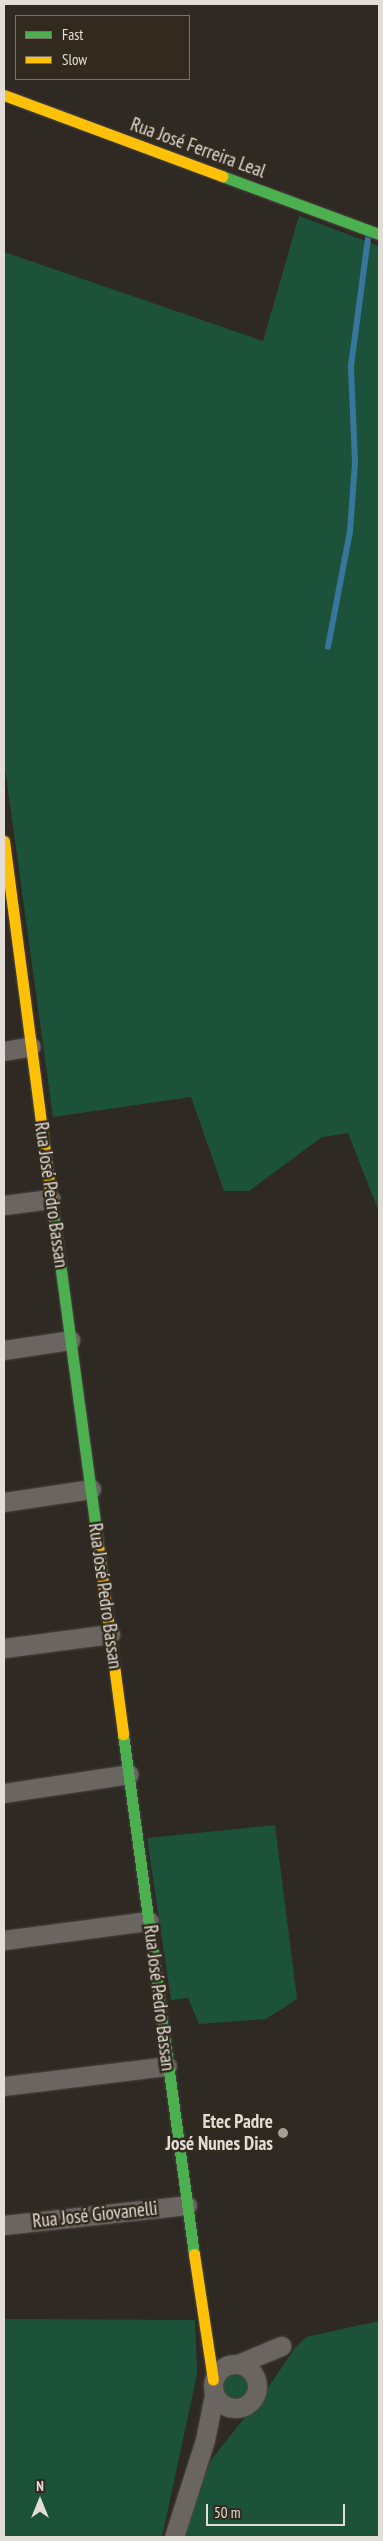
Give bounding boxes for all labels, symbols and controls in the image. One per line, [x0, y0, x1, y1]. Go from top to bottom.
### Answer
legend [15, 15, 190, 80]
text: Fast [62, 25, 83, 44]
text: Slow [62, 50, 87, 69]
street label: Rua José Ferreira Leal [127, 113, 269, 183]
street label: Rua José Pedro Bassan [29, 1121, 73, 1269]
street label: Rua José Pedro Bassan [83, 1522, 127, 1670]
street label: Rua José Pedro Bassan [139, 1924, 179, 2072]
place label: Etec Padre José Nunes Dias [165, 2111, 273, 2155]
marker: Etec Padre José Nunes Dias [277, 2127, 289, 2139]
street label: Rua José Giovanelli [31, 2197, 159, 2233]
north arrow [15, 2476, 65, 2526]
text: N [36, 2477, 44, 2495]
scale bar [208, 2494, 347, 2526]
text: 50 m [214, 2503, 240, 2522]

